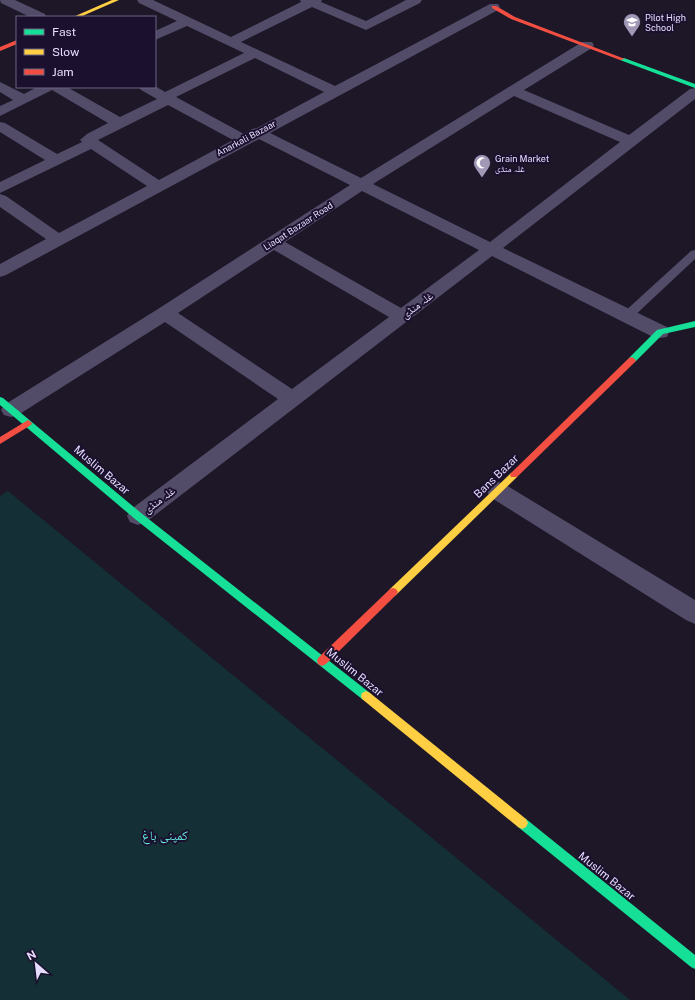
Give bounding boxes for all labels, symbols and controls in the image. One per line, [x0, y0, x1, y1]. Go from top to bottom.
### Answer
school or university icon: Pilot High School [622, 12, 642, 37]
place label: Pilot High School [645, 12, 686, 33]
legend [16, 16, 156, 88]
text: Fast [52, 25, 77, 39]
text: Slow [52, 45, 80, 59]
text: Jam [52, 65, 74, 79]
street label: Anarkali Bazaar [214, 117, 278, 158]
mosque icon: Grain Market غلہ منڈی [472, 153, 492, 178]
place label: Grain Market غلہ منڈی [495, 153, 550, 174]
street label: Liaqat Bazaar Road [261, 199, 335, 253]
street label: غلہ منڈی [399, 289, 436, 322]
street label: Muslim Bazar [72, 443, 132, 497]
street label: Bans Bazar [471, 452, 521, 500]
street label: غلہ منڈی [141, 484, 178, 517]
street label: Muslim Bazar [324, 646, 386, 698]
park label: کمپنی باغ [142, 828, 189, 845]
street label: Muslim Bazar [576, 850, 638, 902]
north arrow [16, 944, 56, 984]
text: N [25, 948, 38, 962]

